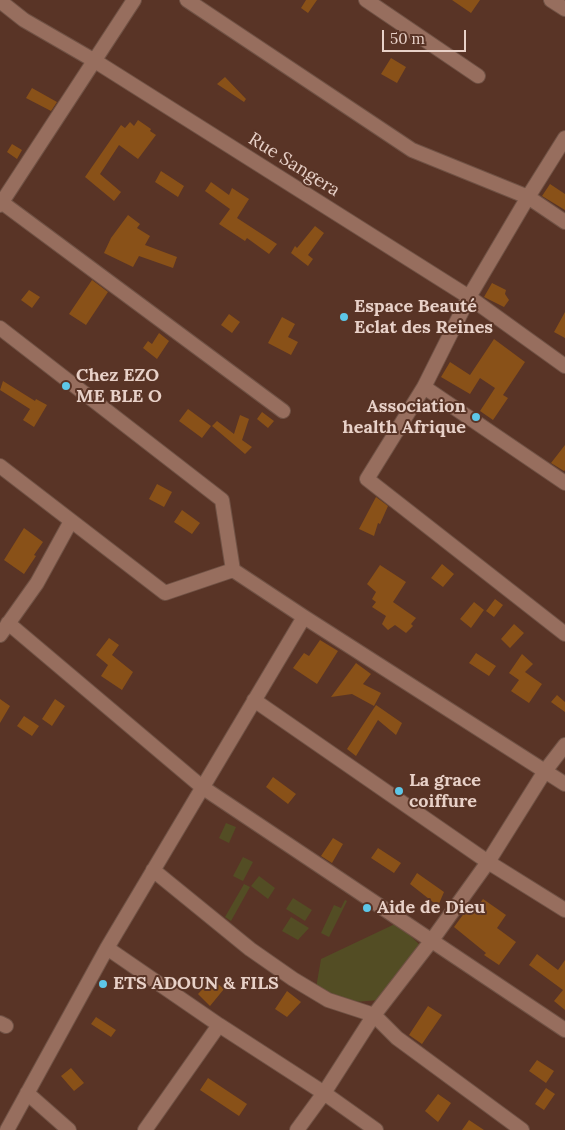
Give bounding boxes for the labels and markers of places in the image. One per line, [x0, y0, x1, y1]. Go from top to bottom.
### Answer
place label: Espace Beauté Eclat des Reines [354, 296, 493, 338]
marker: Espace Beauté Eclat des Reines [338, 311, 350, 323]
place label: Chez EZO ME BLE O [76, 365, 162, 408]
marker: Chez EZO ME BLE O [60, 380, 72, 392]
place label: Association health Afrique [343, 396, 466, 438]
marker: Association health Afrique [470, 411, 482, 423]
place label: La grace coiffure [409, 770, 481, 812]
marker: La grace coiffure [393, 785, 405, 797]
place label: Aide de Dieu [377, 897, 485, 919]
marker: Aide de Dieu [361, 902, 373, 914]
place label: ETS ADOUN & FILS [113, 973, 279, 995]
marker: ETS ADOUN & FILS [97, 978, 109, 990]

